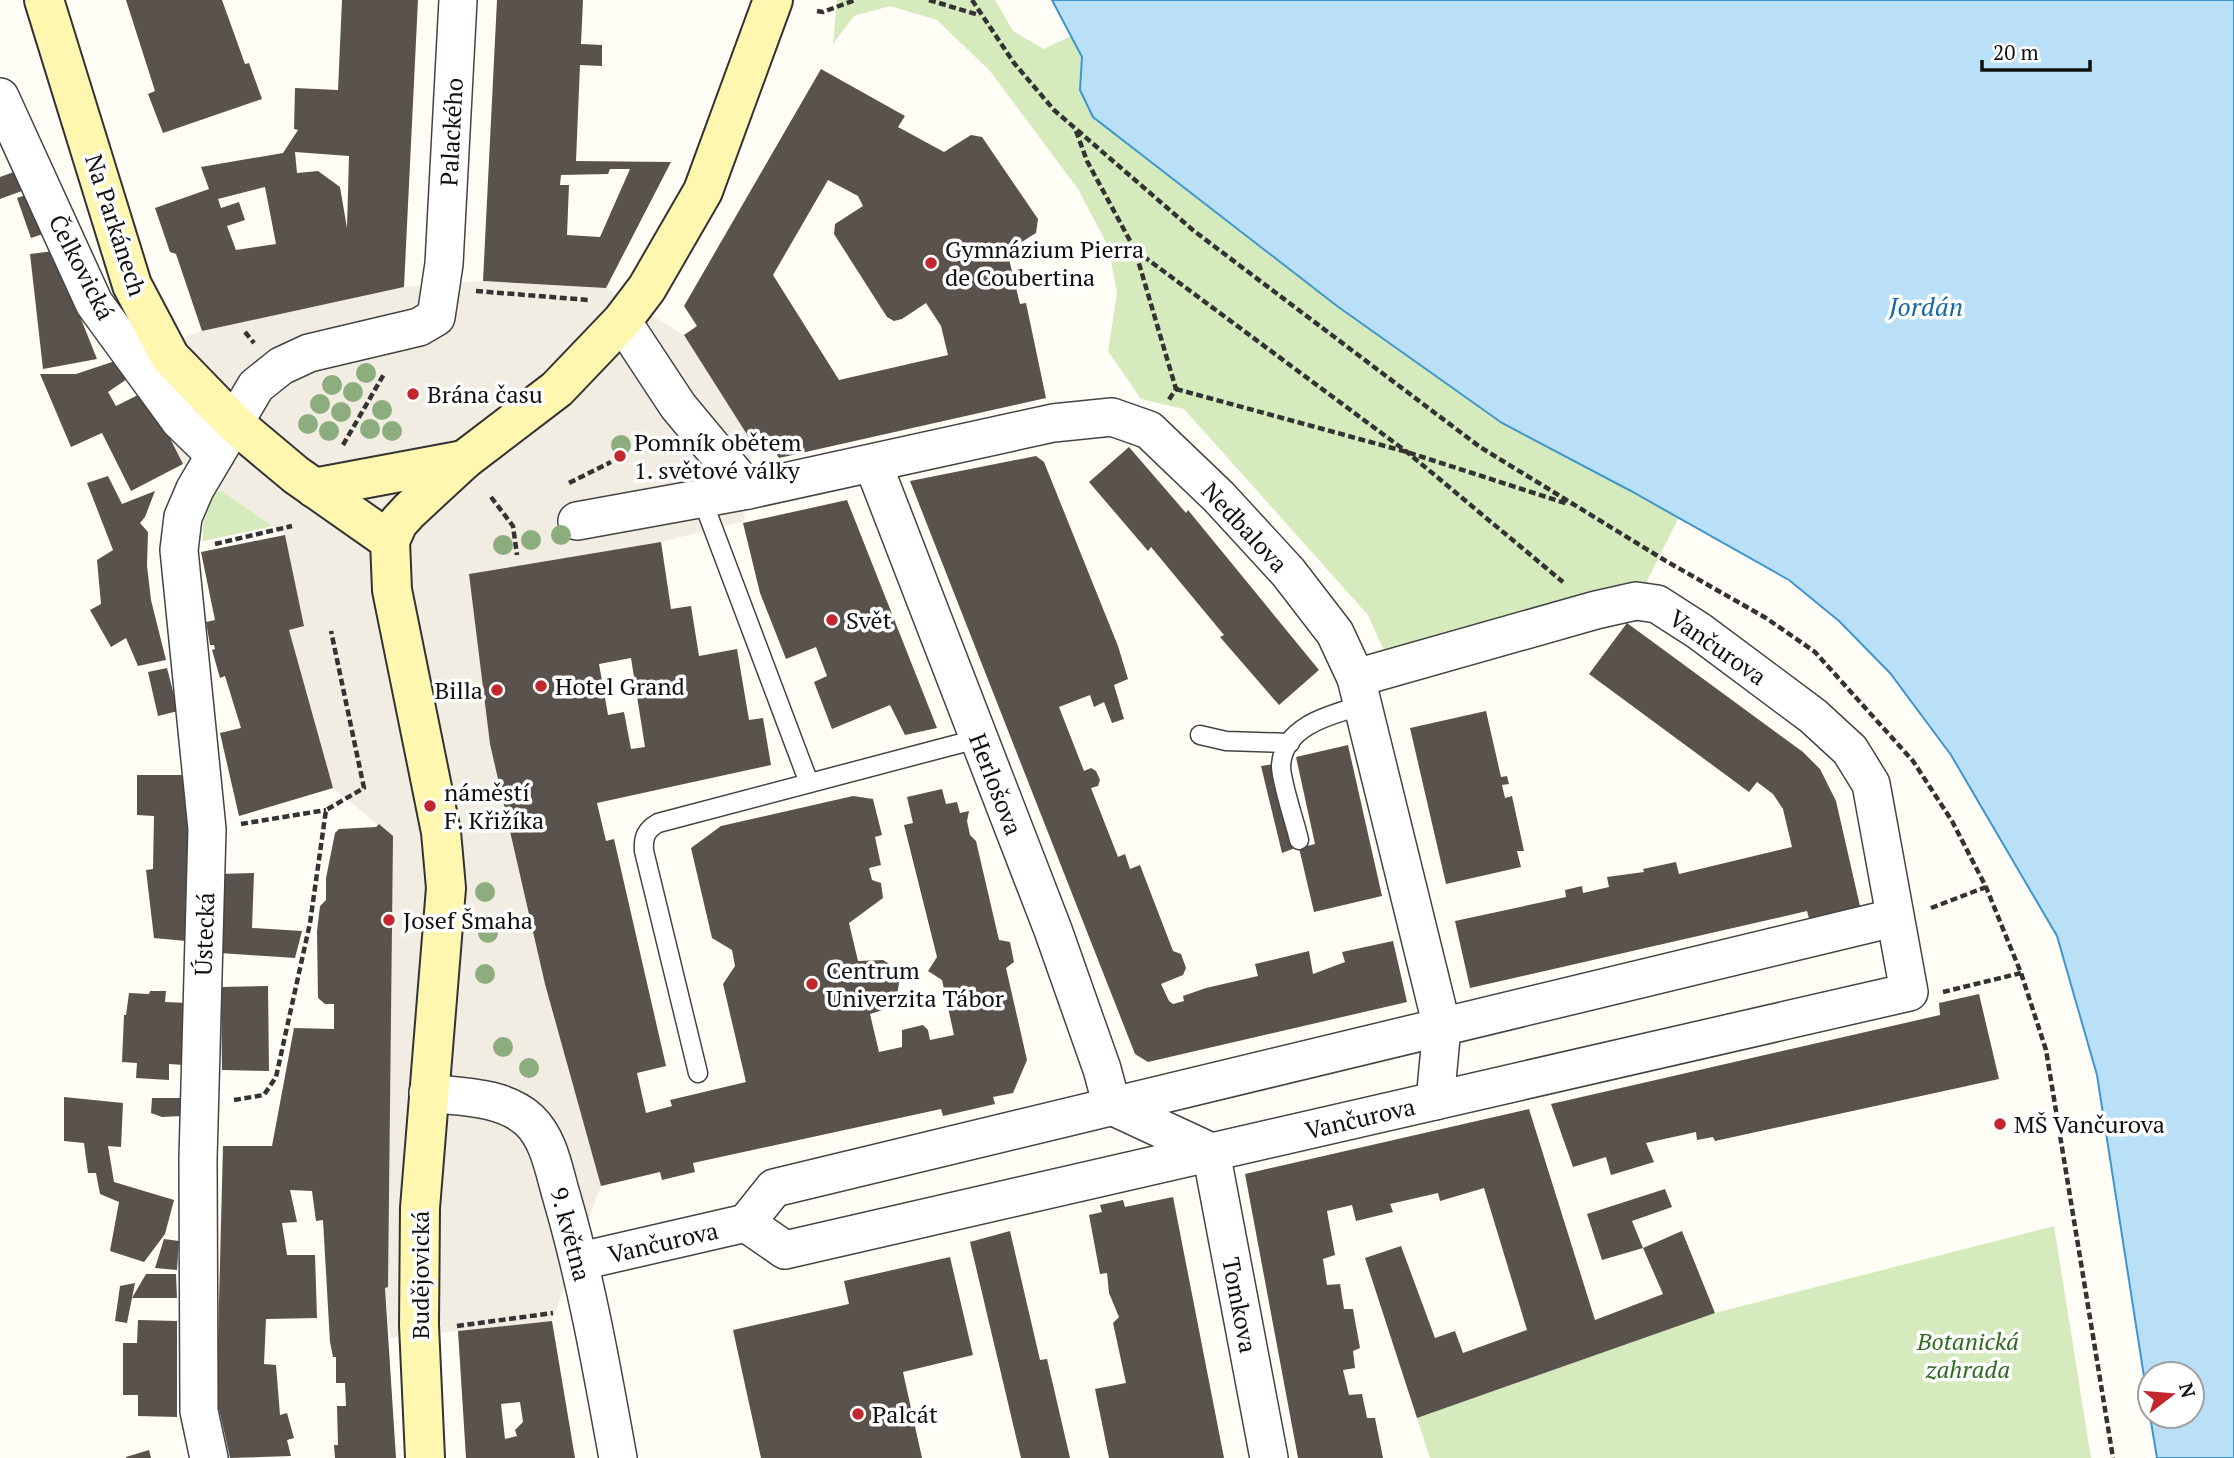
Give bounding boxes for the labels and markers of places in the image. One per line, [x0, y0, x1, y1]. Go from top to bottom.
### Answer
place label: Gymnázium Pierra de Coubertina [945, 233, 1144, 293]
marker: Gymnázium Pierra de Coubertina [923, 255, 939, 271]
place label: Brána času [427, 378, 543, 410]
marker: Brána času [405, 386, 421, 402]
place label: Pomník obětem 1. světové války [634, 426, 802, 486]
marker: Pomník obětem 1. světové války [612, 448, 628, 464]
place label: Svět [846, 604, 892, 636]
marker: Svět [824, 612, 840, 628]
place label: Hotel Grand [555, 670, 685, 702]
place label: Billa [434, 674, 483, 706]
marker: Hotel Grand [533, 678, 549, 694]
marker: Billa [489, 682, 505, 698]
place label: náměstí F. Křižíka [444, 776, 544, 836]
marker: náměstí F. Křižíka [422, 798, 438, 814]
place label: Josef Šmaha [403, 904, 533, 936]
marker: Josef Šmaha [381, 912, 397, 928]
place label: Centrum Univerzita Tábor [826, 954, 1005, 1014]
marker: Centrum Univerzita Tábor [804, 976, 820, 992]
place label: MŠ Vančurova [2014, 1108, 2165, 1140]
marker: MŠ Vančurova [1992, 1116, 2008, 1132]
place label: Palcát [872, 1398, 938, 1430]
marker: Palcát [850, 1406, 866, 1422]

